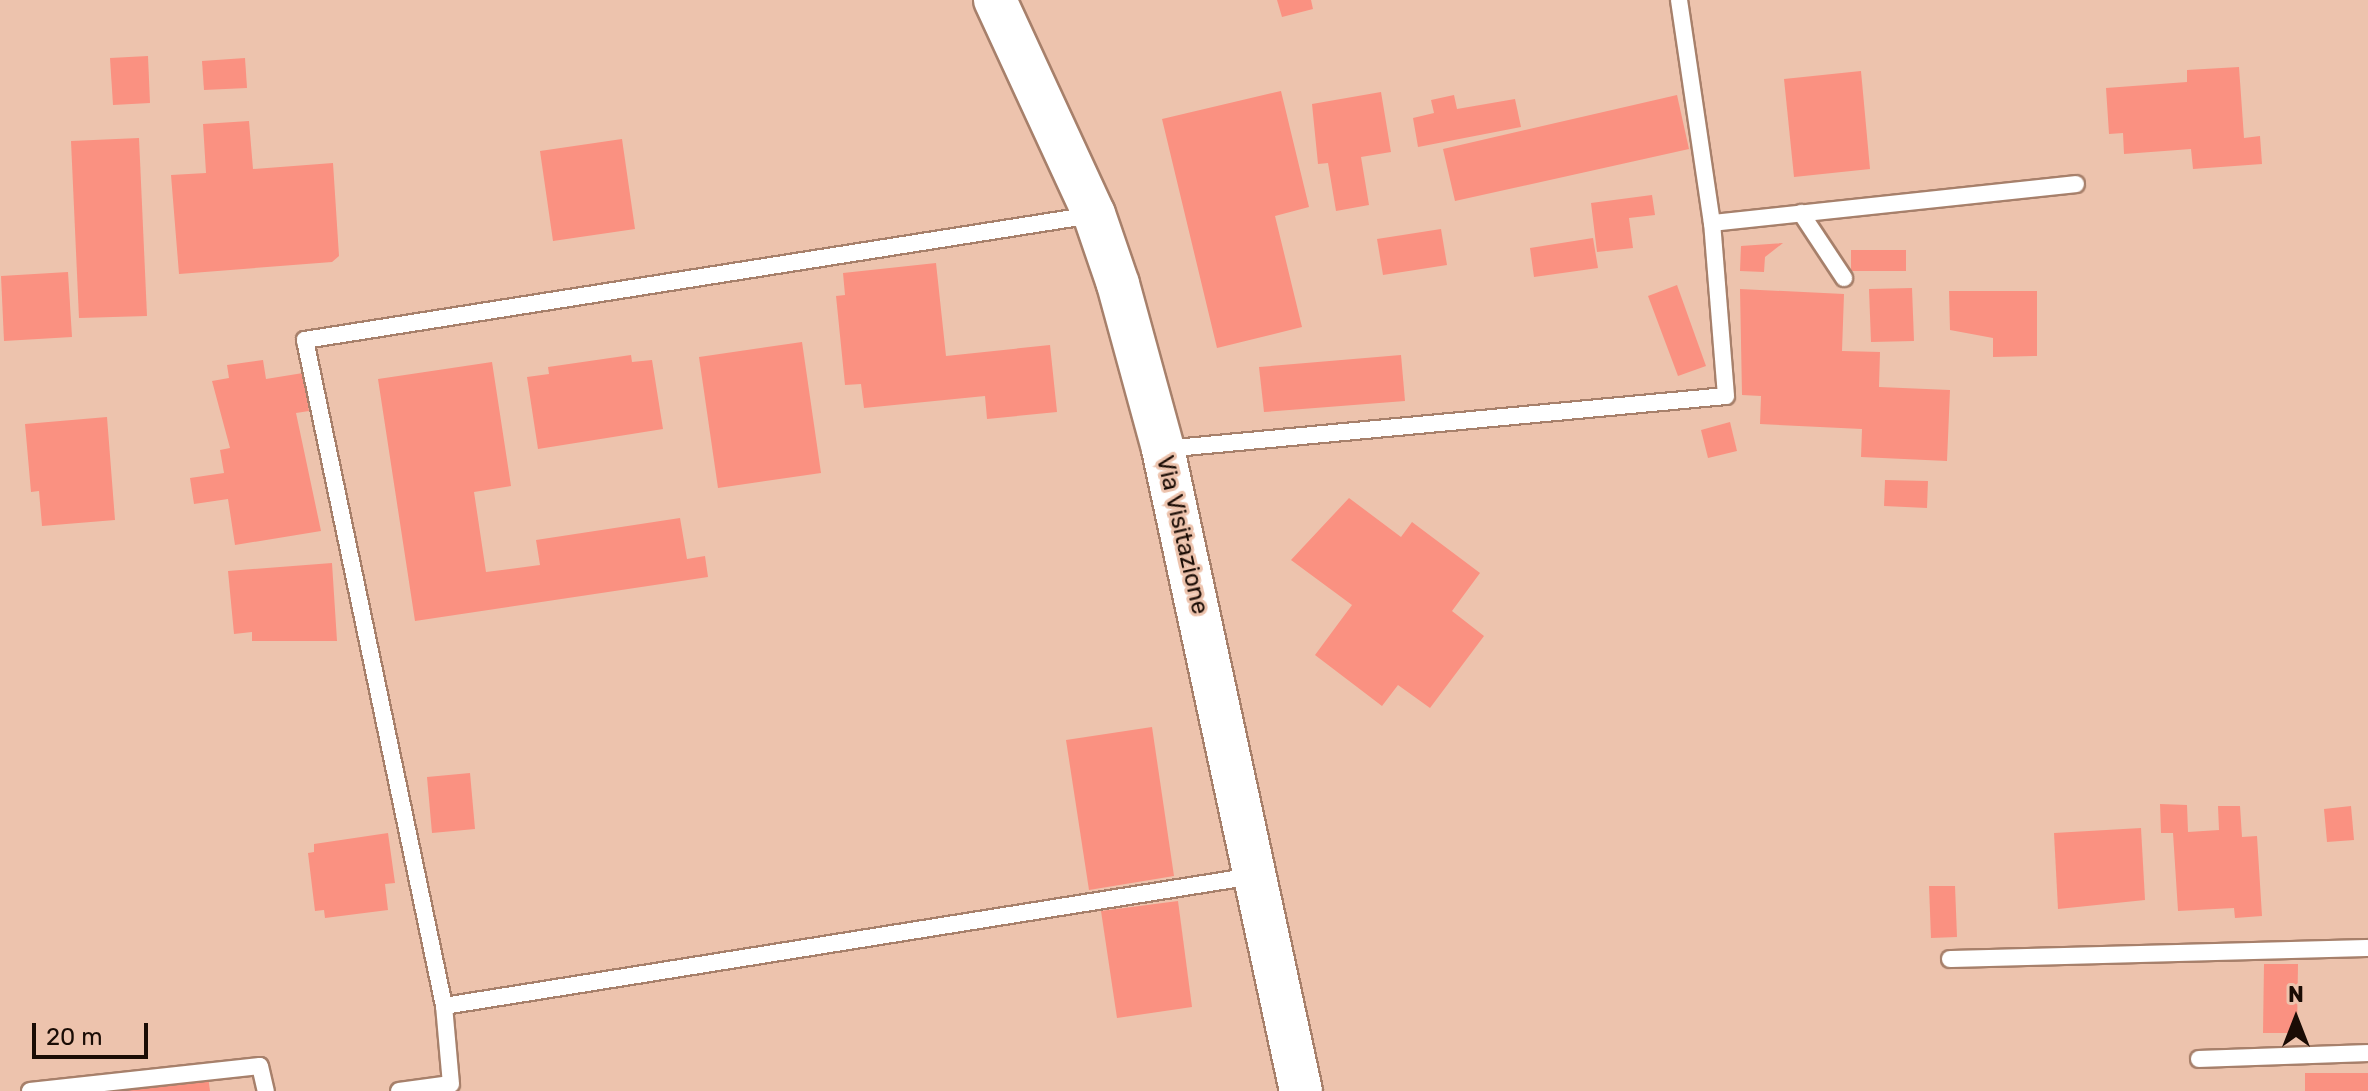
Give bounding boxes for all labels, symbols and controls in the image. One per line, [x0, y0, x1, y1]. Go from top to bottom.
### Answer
street label: Via Visitazione [1150, 453, 1214, 617]
north arrow [2256, 979, 2336, 1059]
text: N [2288, 981, 2304, 1008]
scale bar [36, 1007, 152, 1057]
text: 20 m [46, 1023, 103, 1051]

